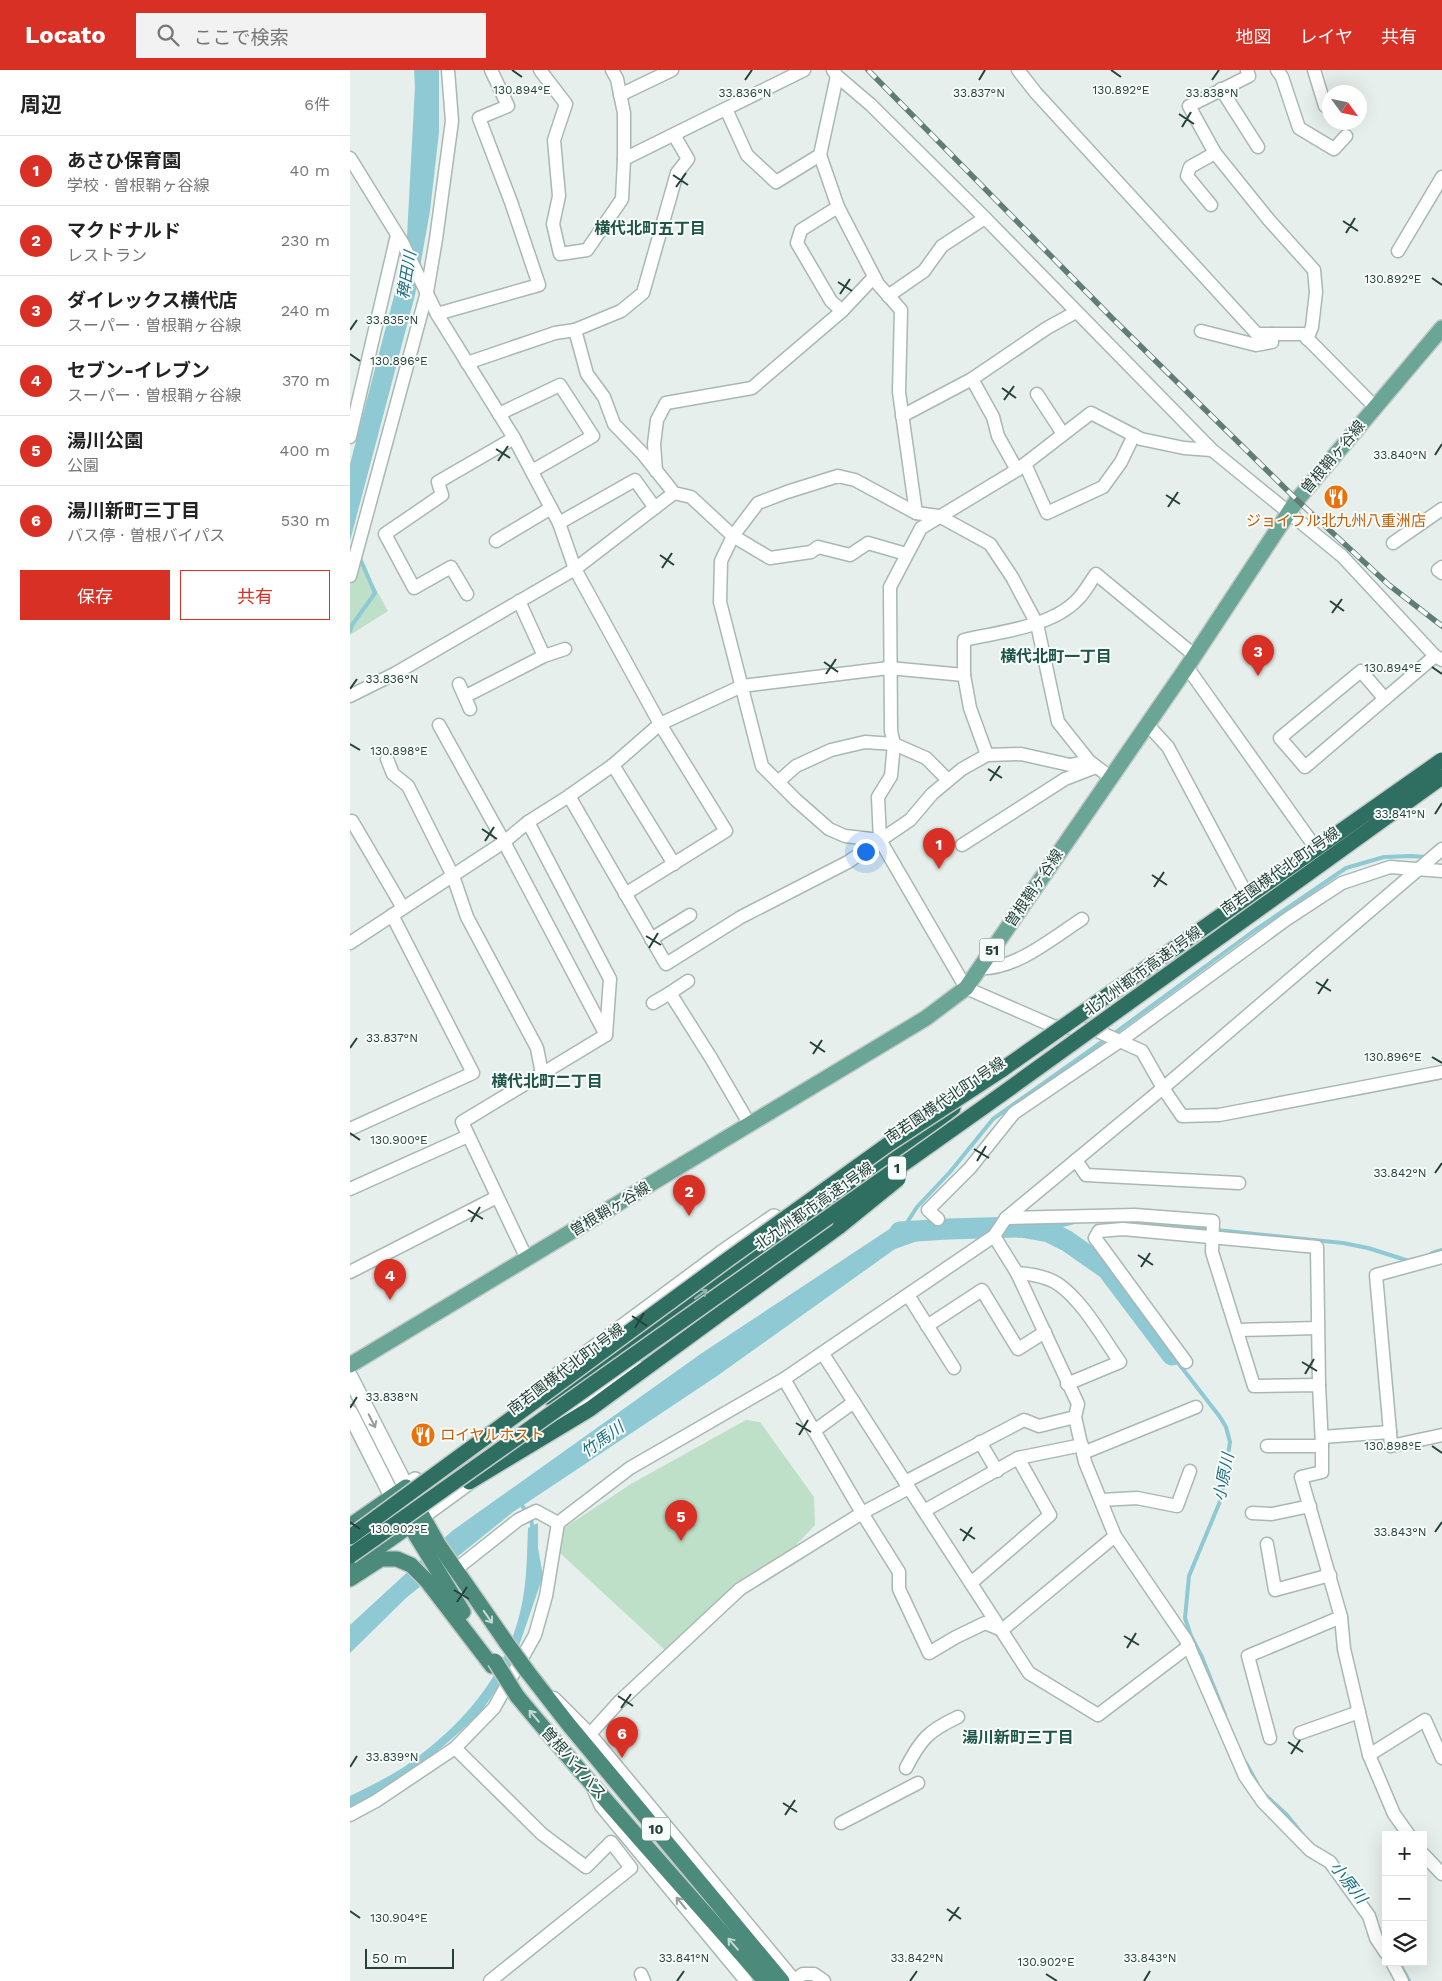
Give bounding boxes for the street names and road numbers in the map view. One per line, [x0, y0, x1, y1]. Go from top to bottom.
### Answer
street label: 曽根鞘ヶ谷線 [1297, 417, 1369, 497]
street label: 南若園横代北町1号線 [1217, 823, 1343, 919]
street label: 曽根鞘ヶ谷線 [1001, 846, 1067, 930]
street label: 北九州都市高速1号線 [1081, 922, 1205, 1020]
road number: 51 [980, 938, 1004, 962]
street label: 南若園横代北町1号線 [882, 1053, 1008, 1147]
road number: 1 [888, 1156, 906, 1180]
street label: 北九州都市高速1号線 [751, 1158, 877, 1254]
street label: 曽根鞘ヶ谷線 [567, 1178, 653, 1240]
street label: 南若園横代北町1号線 [504, 1319, 628, 1419]
street label: 曽根バイパス [538, 1723, 610, 1803]
road number: 10 [642, 1818, 670, 1840]

